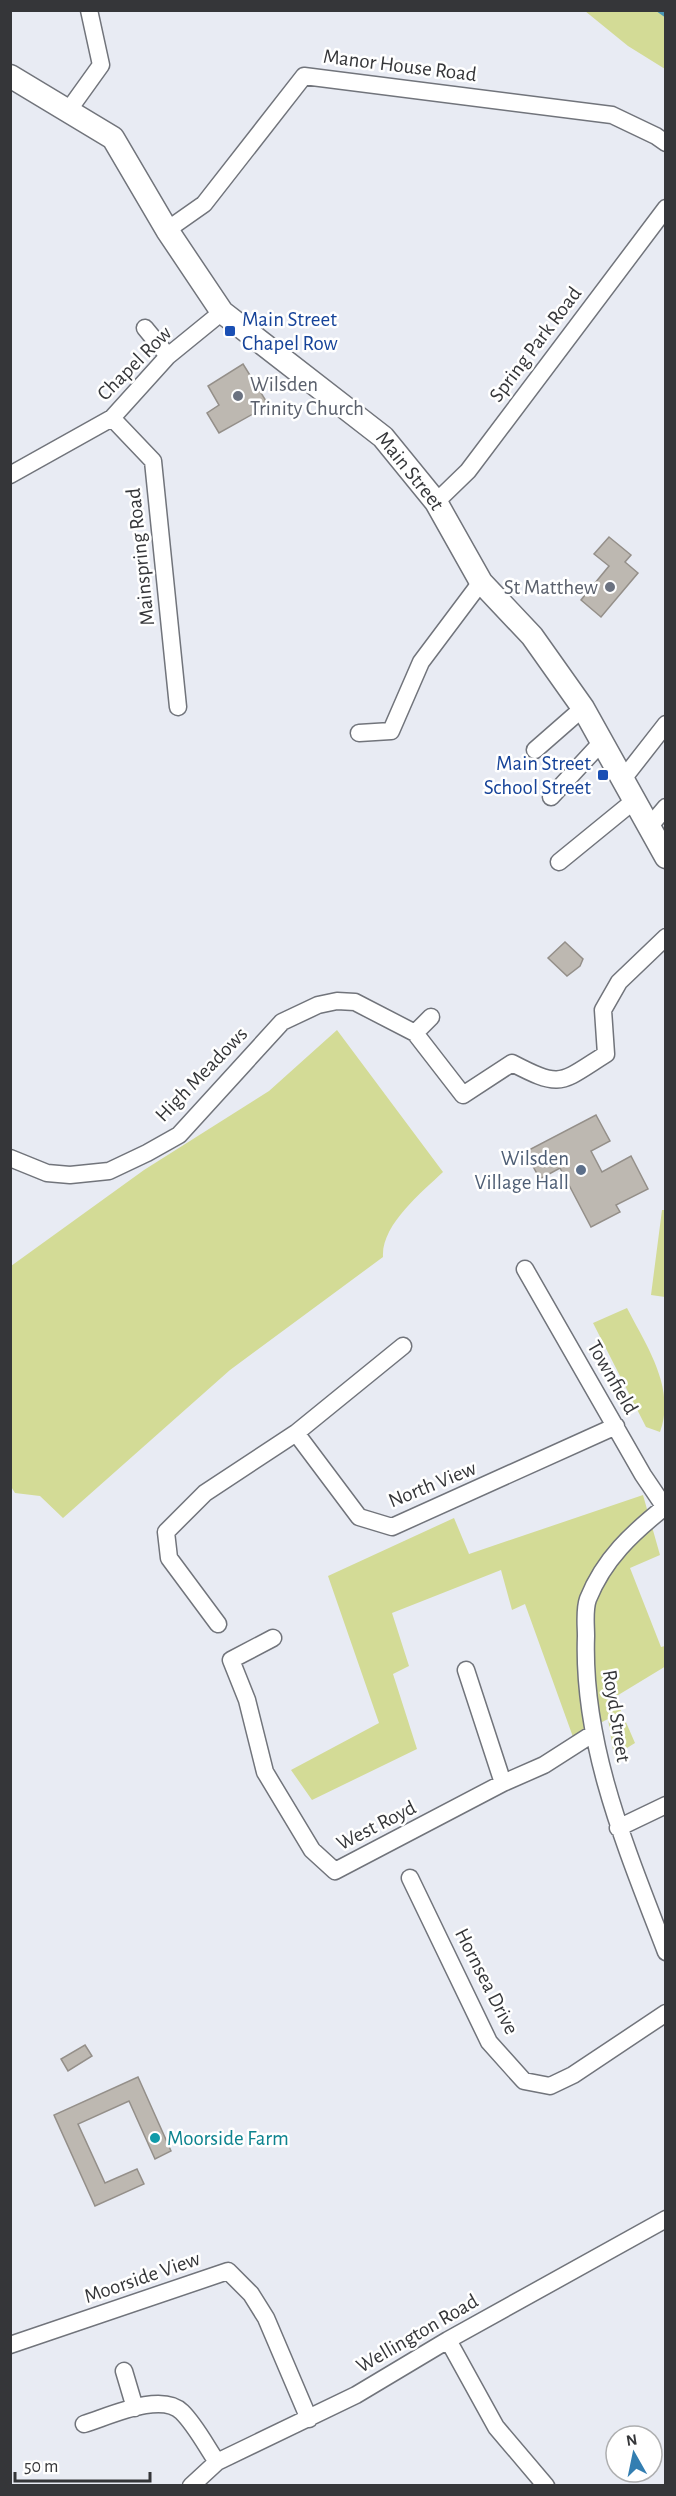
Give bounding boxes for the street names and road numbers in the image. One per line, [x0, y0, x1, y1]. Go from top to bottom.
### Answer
street label: Manor House Road [322, 46, 478, 85]
street label: Spring Park Road [485, 283, 585, 406]
street label: Chapel Row [93, 322, 176, 405]
street label: Main Street [372, 428, 448, 514]
street label: Mainspring Road [123, 487, 158, 627]
street label: High Meadows [151, 1023, 251, 1126]
street label: Townfield [583, 1337, 642, 1418]
street label: North View [385, 1457, 479, 1512]
street label: Royd Street [599, 1668, 634, 1764]
street label: West Royd [333, 1797, 419, 1854]
street label: Hornsea Drive [451, 1925, 522, 2038]
street label: Moorside View [82, 2248, 203, 2307]
street label: Wellington Road [353, 2290, 482, 2377]

